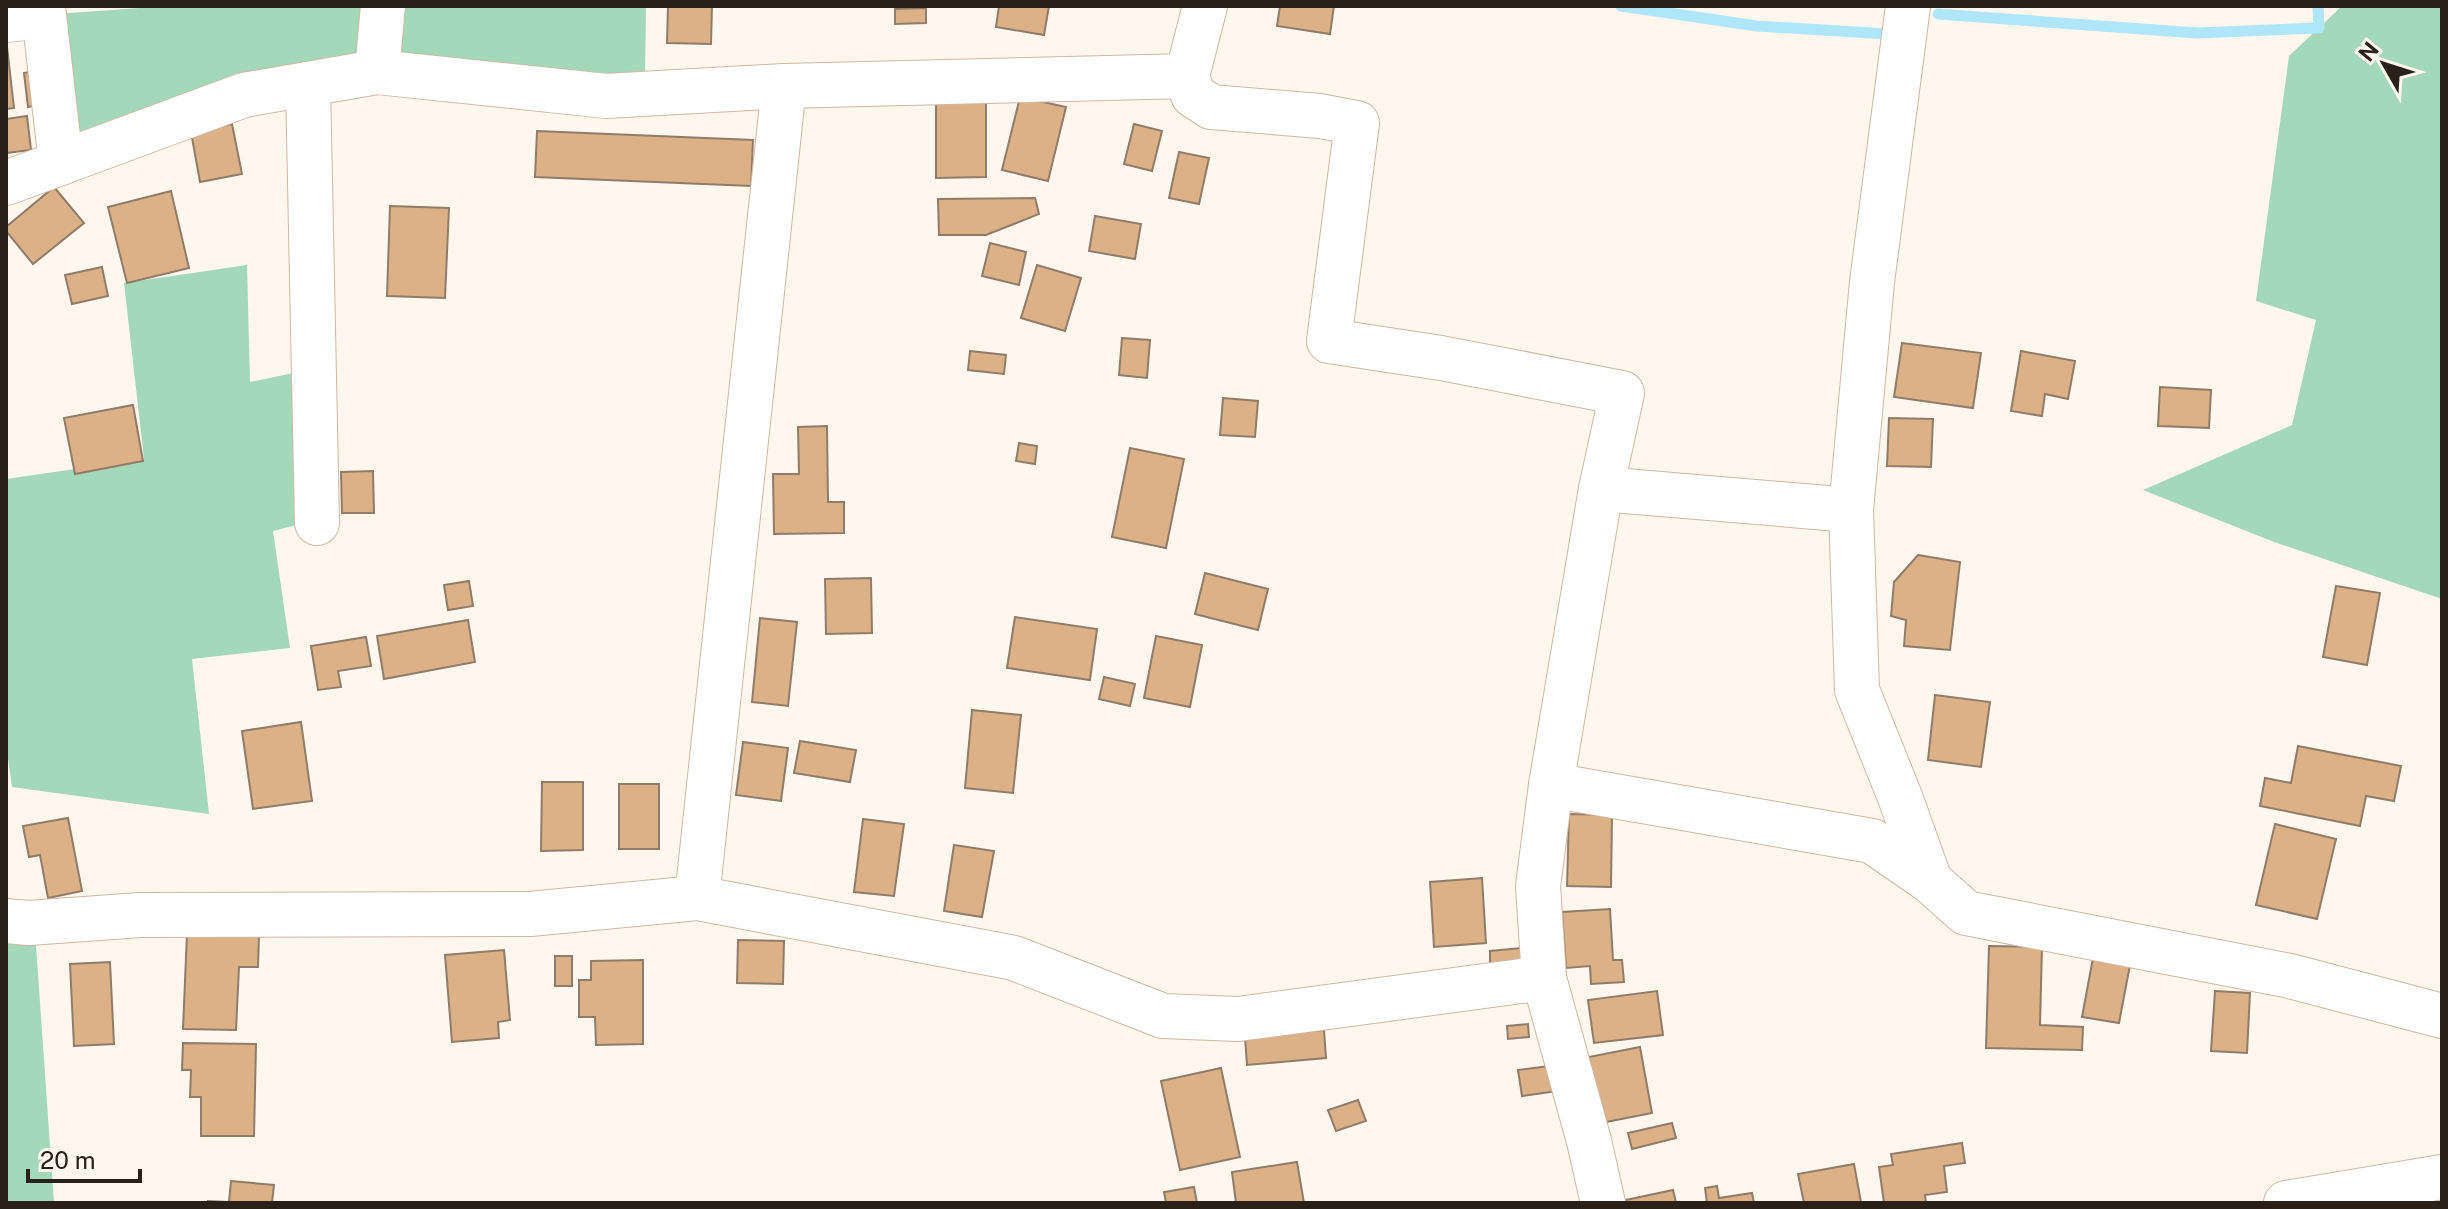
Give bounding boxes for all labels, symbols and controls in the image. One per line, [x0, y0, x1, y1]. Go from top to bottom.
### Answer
north arrow [2344, 24, 2424, 104]
text: N [2353, 37, 2384, 66]
scale bar [28, 1133, 140, 1183]
text: 20 m [40, 1146, 96, 1174]

